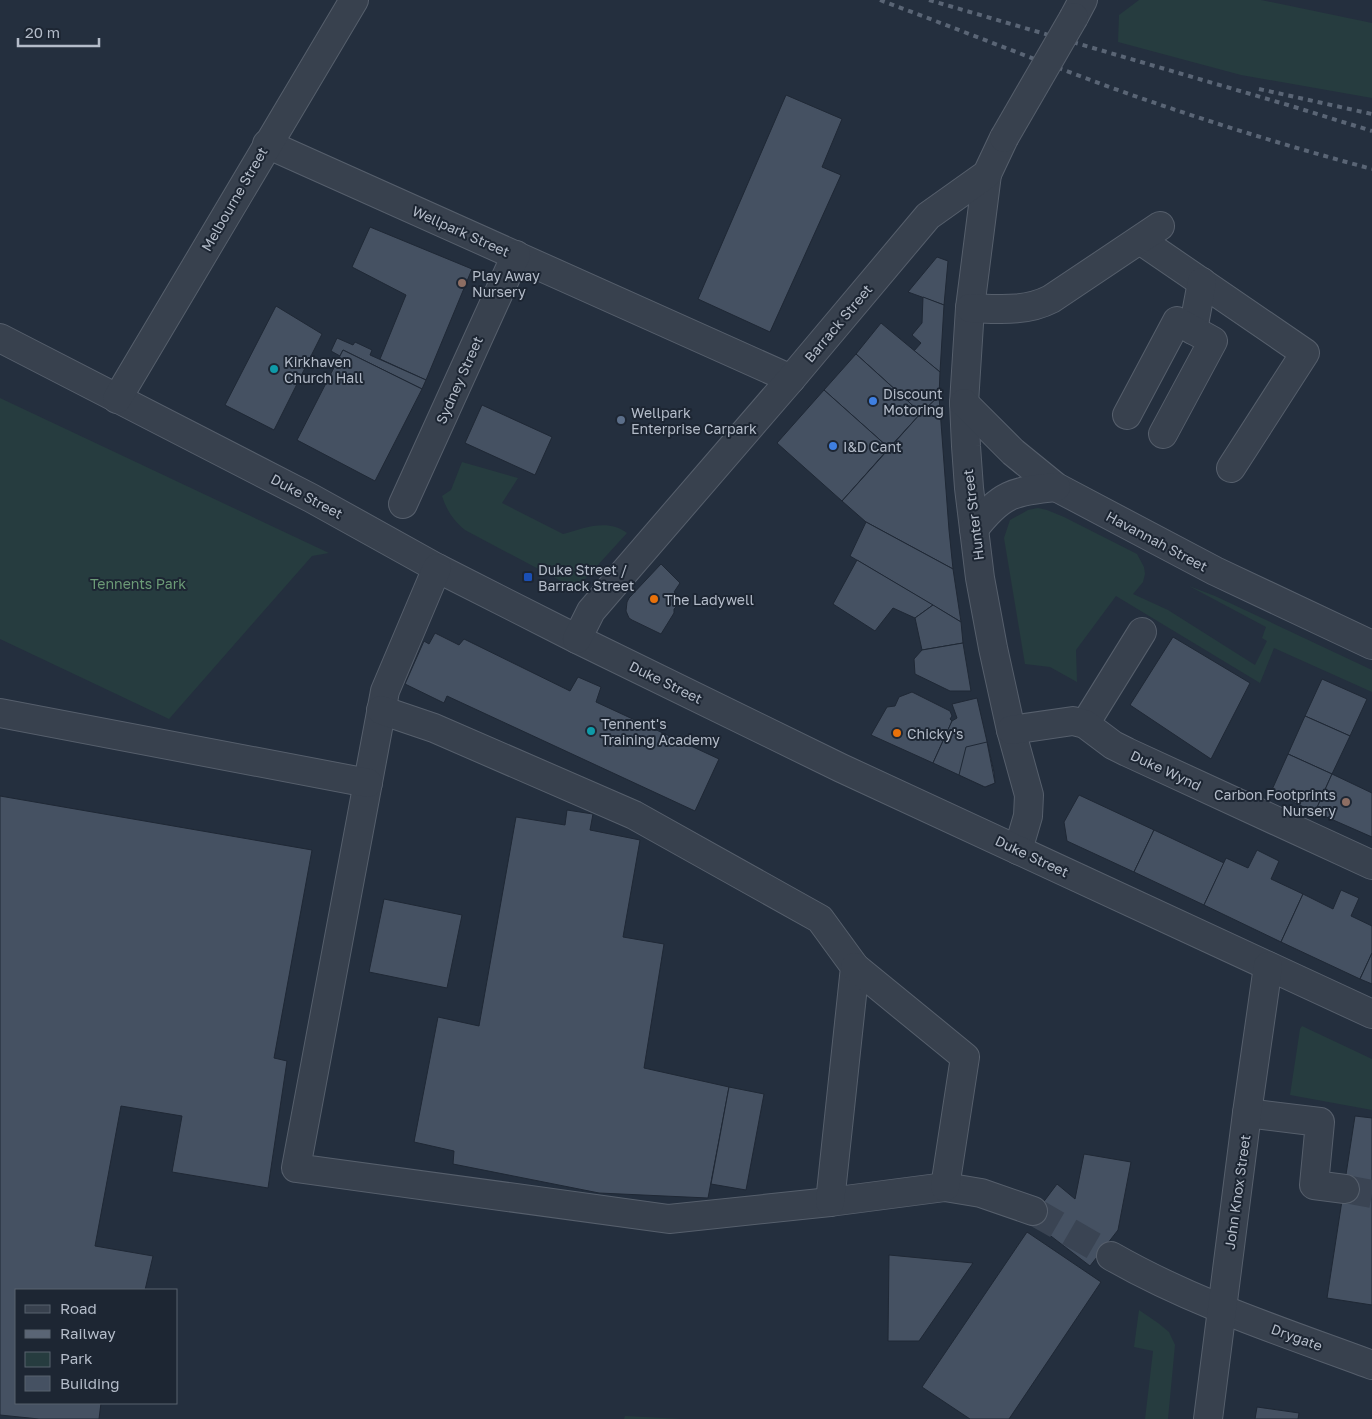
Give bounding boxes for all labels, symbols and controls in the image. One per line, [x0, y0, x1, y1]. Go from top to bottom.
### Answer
scale bar [18, 15, 99, 47]
text: 20 m [25, 23, 60, 41]
street label: Melbourne Street [197, 144, 271, 254]
street label: Wellpark Street [410, 202, 512, 260]
place label: Play Away Nursery [472, 267, 540, 300]
marker: Play Away Nursery [456, 277, 468, 289]
street label: Barrack Street [800, 281, 876, 365]
street label: Sydney Street [432, 333, 486, 427]
place label: Kirkhaven Church Hall [284, 353, 363, 386]
marker: Kirkhaven Church Hall [268, 363, 280, 375]
place label: Discount Motoring [883, 385, 944, 418]
marker: Discount Motoring [867, 395, 879, 407]
place label: Wellpark Enterprise Carpark [631, 404, 757, 437]
marker: Wellpark Enterprise Carpark [615, 414, 627, 426]
place label: I&D Cant [843, 438, 902, 455]
marker: I&D Cant [827, 440, 839, 452]
street label: Hunter Street [959, 468, 987, 562]
street label: Duke Street [268, 470, 346, 522]
street label: Havannah Street [1103, 507, 1211, 575]
place label: Duke Street / Barrack Street [538, 561, 634, 594]
marker: Duke Street / Barrack Street [522, 571, 534, 583]
park label: Tennents Park [90, 575, 186, 592]
place label: The Ladywell [664, 591, 754, 608]
marker: The Ladywell [648, 593, 660, 605]
street label: Duke Street [627, 657, 705, 707]
place label: Tennent's Training Academy [601, 715, 720, 748]
marker: Tennent's Training Academy [585, 725, 597, 737]
place label: Chicky's [907, 725, 963, 742]
marker: Chicky's [891, 727, 903, 739]
street label: Duke Wynd [1128, 746, 1204, 794]
place label: Carbon Footprints Nursery [1214, 786, 1336, 819]
marker: Carbon Footprints Nursery [1340, 796, 1352, 808]
street label: Duke Street [993, 832, 1071, 880]
street label: John Knox Street [1221, 1133, 1253, 1251]
legend [15, 1289, 178, 1404]
text: Road [60, 1299, 97, 1317]
street label: Drygate [1269, 1320, 1325, 1354]
text: Railway [60, 1324, 116, 1342]
text: Park [60, 1349, 93, 1367]
text: Building [60, 1374, 120, 1392]

